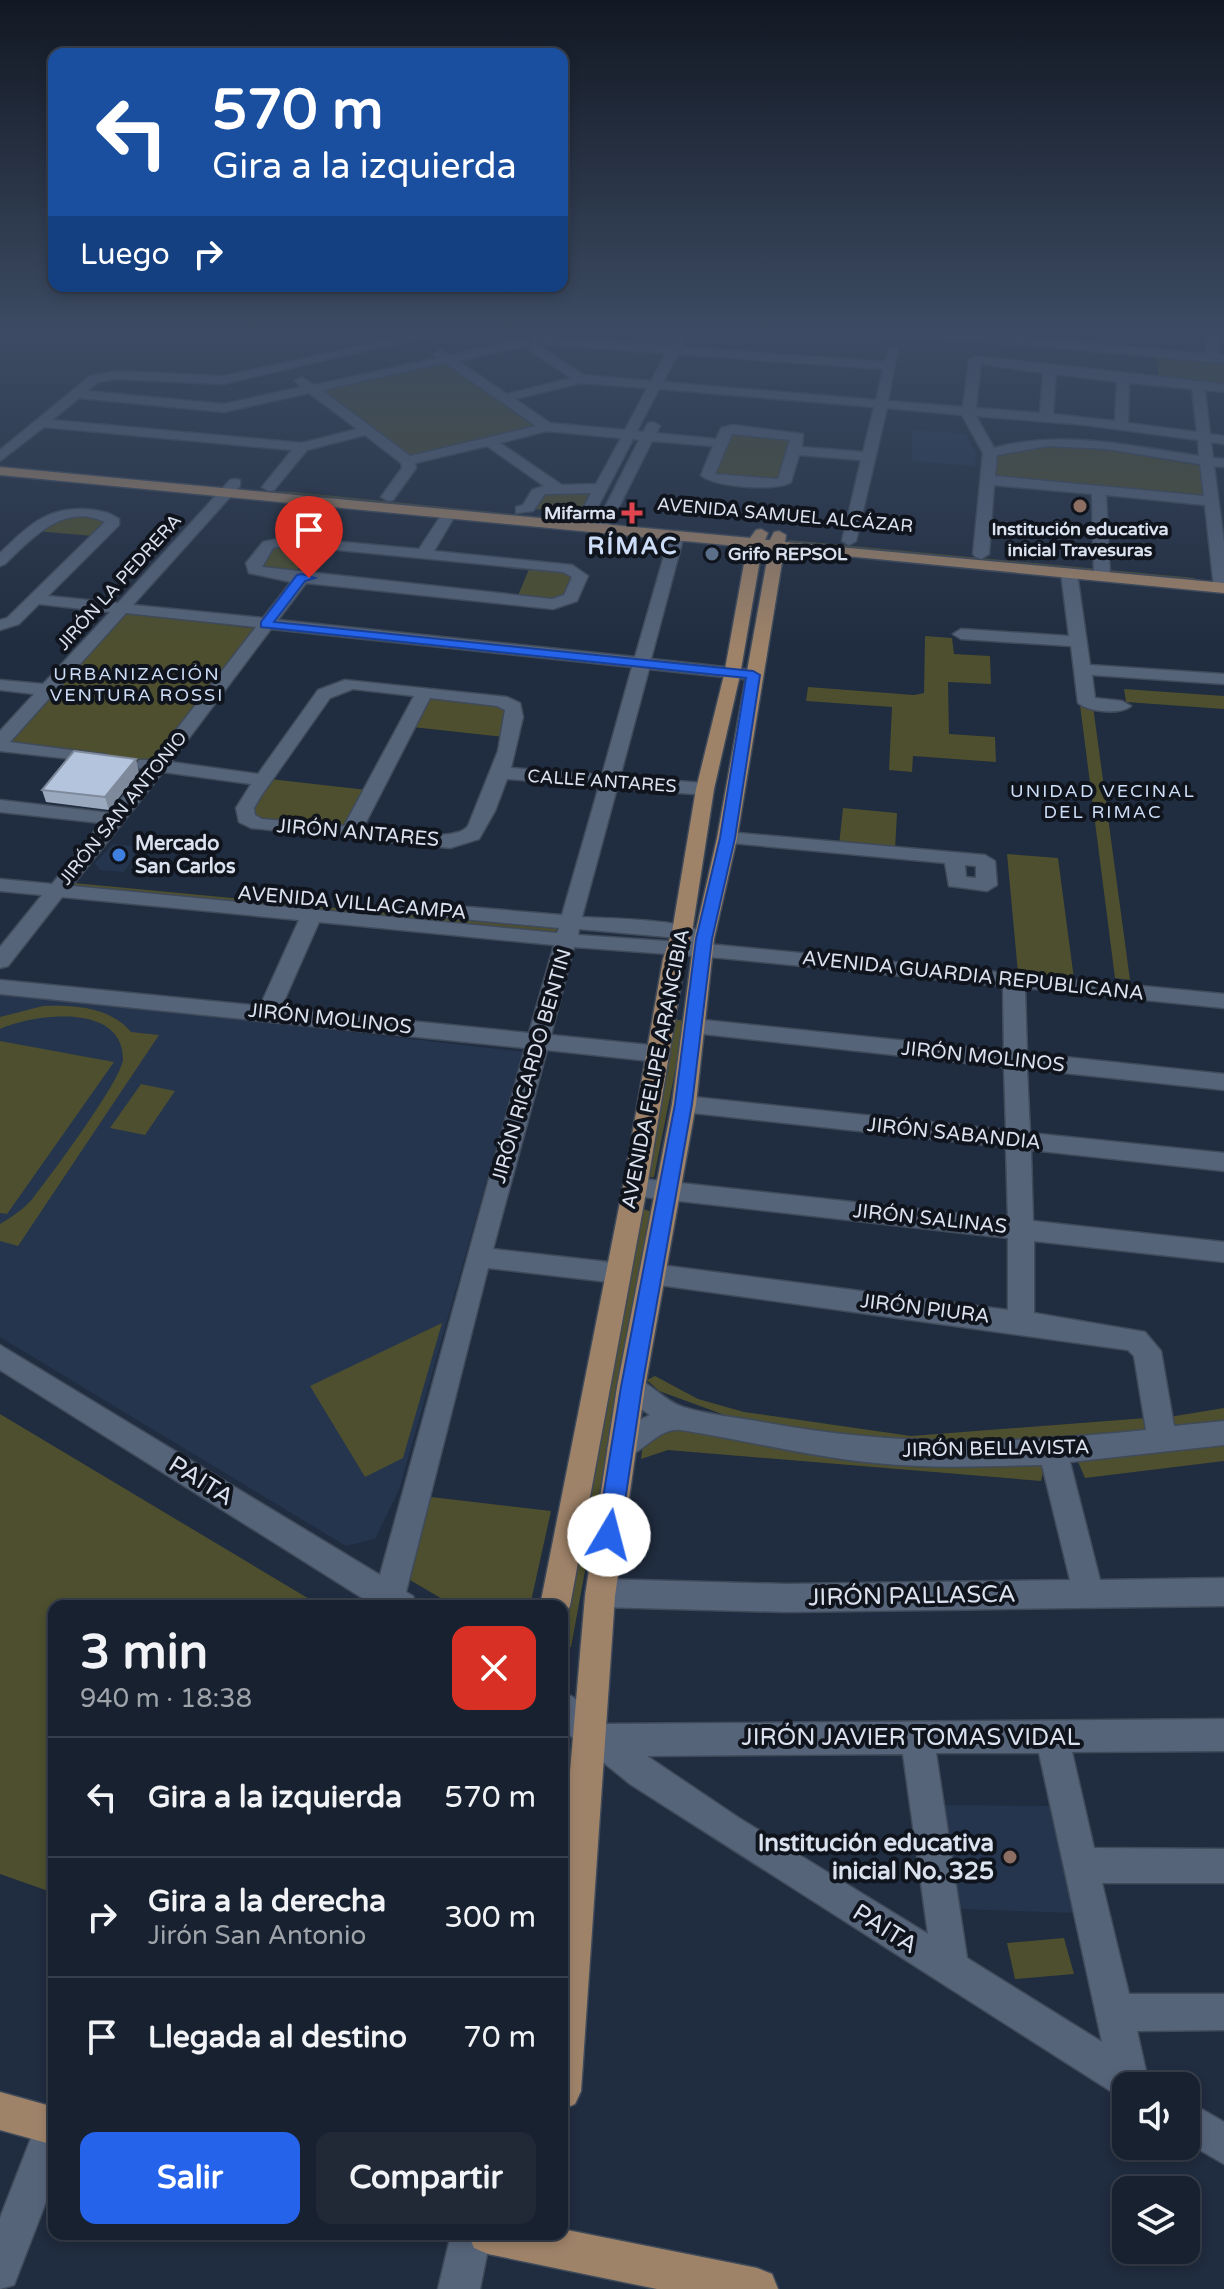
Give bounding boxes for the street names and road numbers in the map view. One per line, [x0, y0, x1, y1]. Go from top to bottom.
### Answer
street label: AVENIDA SAMUEL ALCÁZAR [656, 493, 914, 537]
street label: JIRÓN LA PEDRERA [52, 509, 186, 655]
street label: JIRÓN SAN ANTONIO [54, 727, 192, 889]
street label: CALLE ANTARES [527, 765, 677, 797]
street label: JIRÓN ANTARES [276, 813, 440, 852]
street label: AVENIDA VILLACAMPA [237, 881, 467, 925]
street label: AVENIDA FELIPE ARANCIBIA [617, 927, 695, 1211]
street label: JIRÓN RICARDO BENTIN [486, 946, 577, 1186]
street label: AVENIDA GUARDIA REPUBLICANA [801, 946, 1145, 1006]
street label: JIRÓN MOLINOS [247, 997, 413, 1040]
street label: JIRÓN MOLINOS [900, 1035, 1066, 1078]
street label: JIRÓN SABANDIA [866, 1112, 1042, 1155]
street label: JIRÓN SALINAS [852, 1198, 1008, 1239]
street label: JIRÓN PIURA [859, 1288, 991, 1329]
street label: JIRÓN BELLAVISTA [902, 1434, 1090, 1463]
street label: PAITA [163, 1450, 239, 1512]
street label: JIRÓN PALLASCA [808, 1579, 1016, 1612]
street label: JIRÓN JAVIER TOMAS VIDAL [742, 1722, 1081, 1752]
street label: PAITA [847, 1898, 923, 1960]

